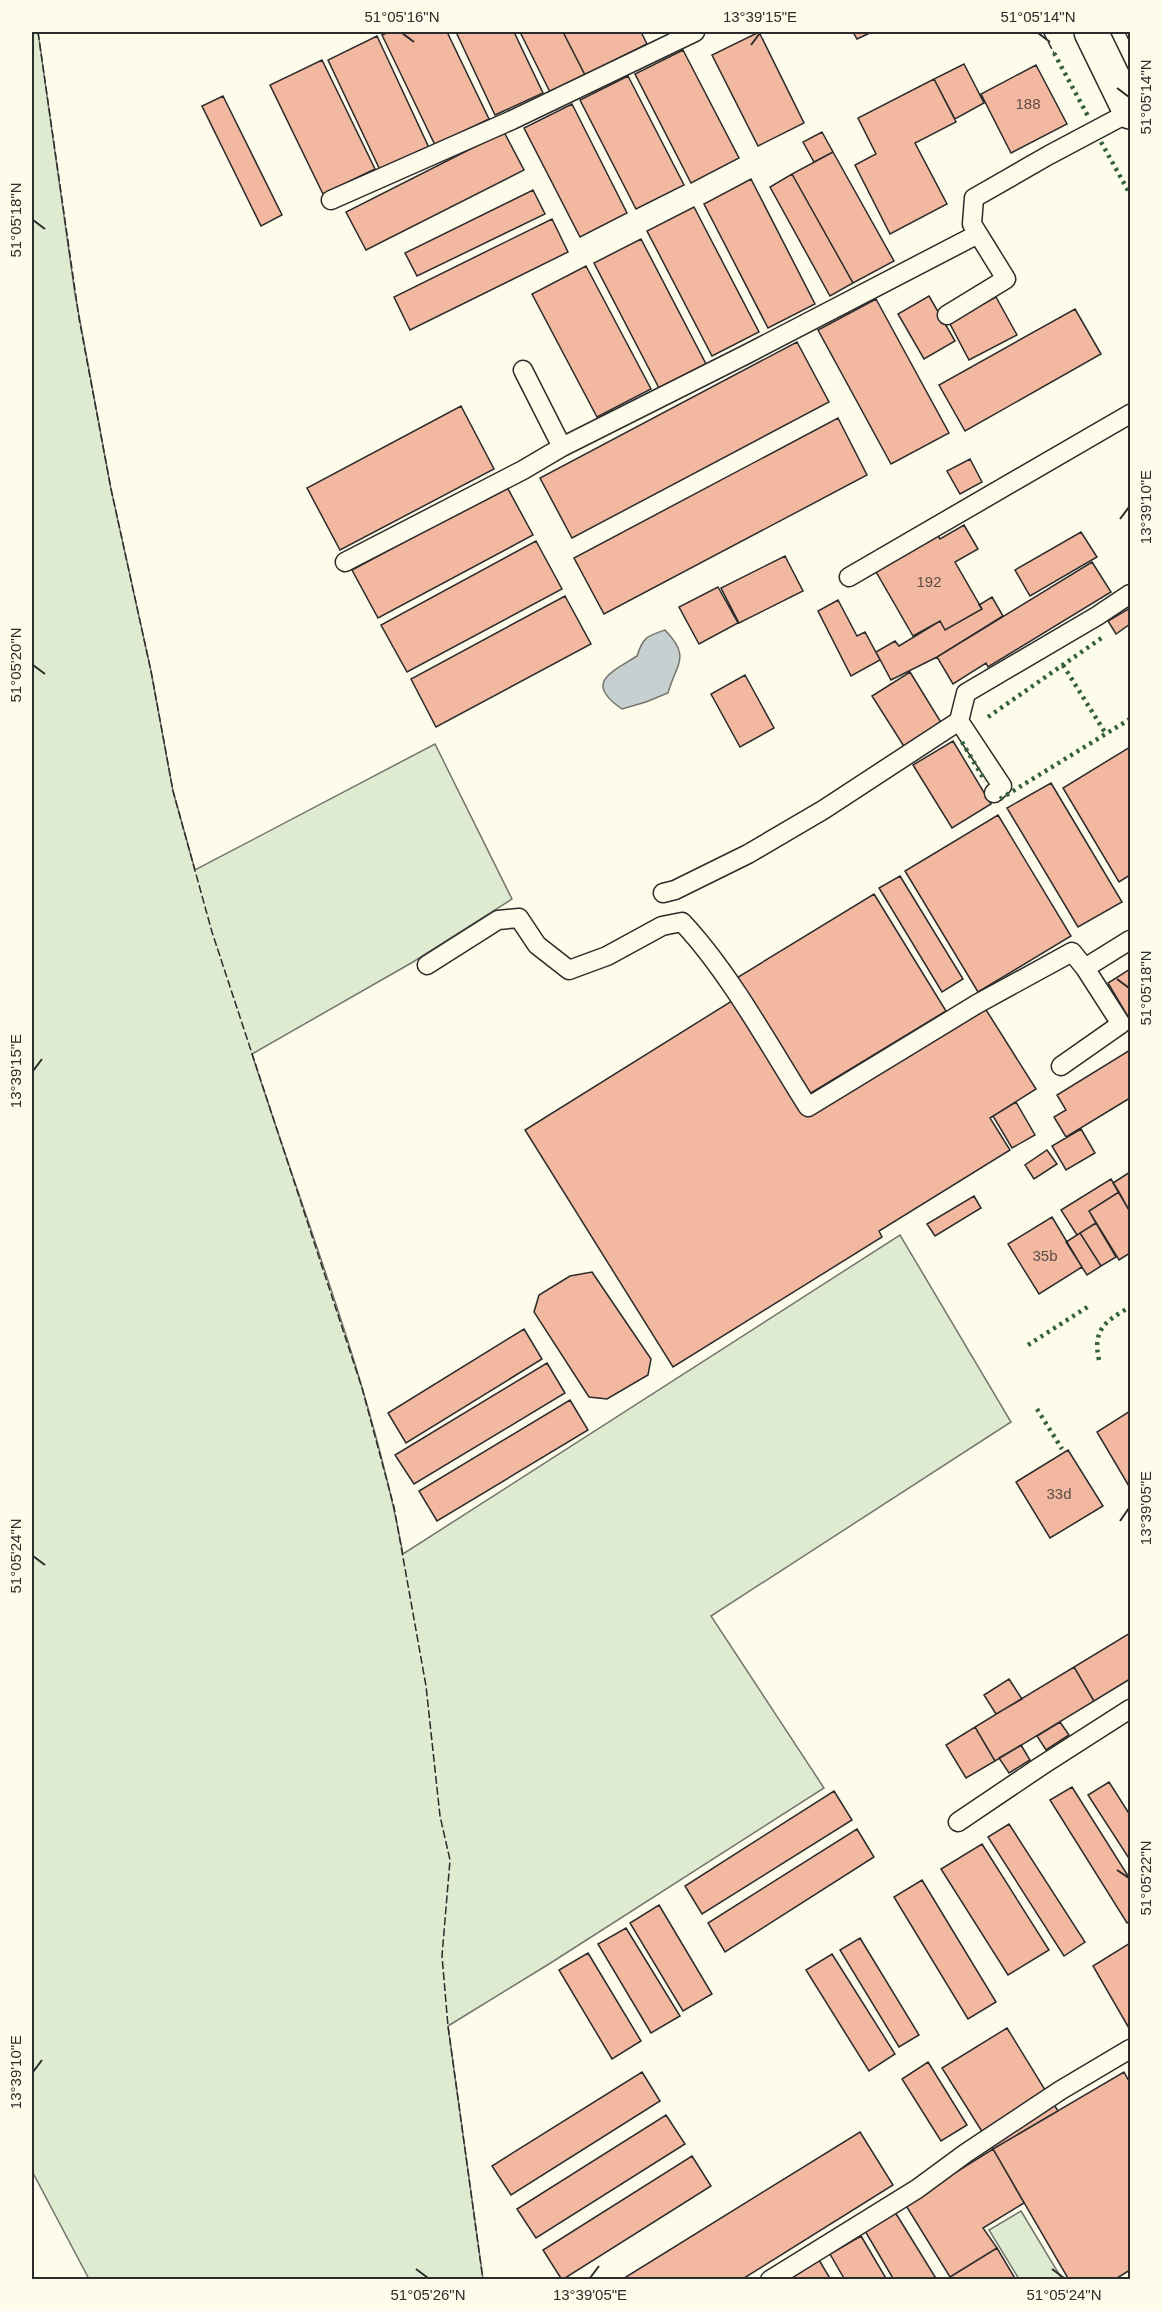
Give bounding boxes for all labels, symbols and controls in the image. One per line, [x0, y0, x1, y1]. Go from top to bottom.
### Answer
text: 51°05'16"N [364, 8, 440, 25]
text: 13°39'15"E [723, 8, 797, 25]
text: 51°05'14"N [1000, 8, 1076, 25]
text: 51°05'14"N [1137, 59, 1154, 135]
house number: 188 [1015, 95, 1041, 112]
text: 51°05'18"N [7, 182, 24, 258]
text: 13°39'10"E [1137, 470, 1154, 544]
house number: 192 [916, 573, 942, 590]
text: 51°05'20"N [7, 627, 24, 703]
text: 51°05'18"N [1137, 950, 1154, 1026]
text: 13°39'15"E [7, 1034, 24, 1108]
house number: 35b [1032, 1247, 1058, 1264]
text: 13°39'05"E [1137, 1471, 1154, 1545]
house number: 33d [1046, 1485, 1072, 1502]
text: 51°05'24"N [7, 1518, 24, 1594]
text: 51°05'22"N [1137, 1840, 1154, 1916]
text: 13°39'10"E [7, 2035, 24, 2109]
text: 51°05'26"N [390, 2286, 466, 2303]
text: 13°39'05"E [553, 2286, 627, 2303]
text: 51°05'24"N [1026, 2286, 1102, 2303]

